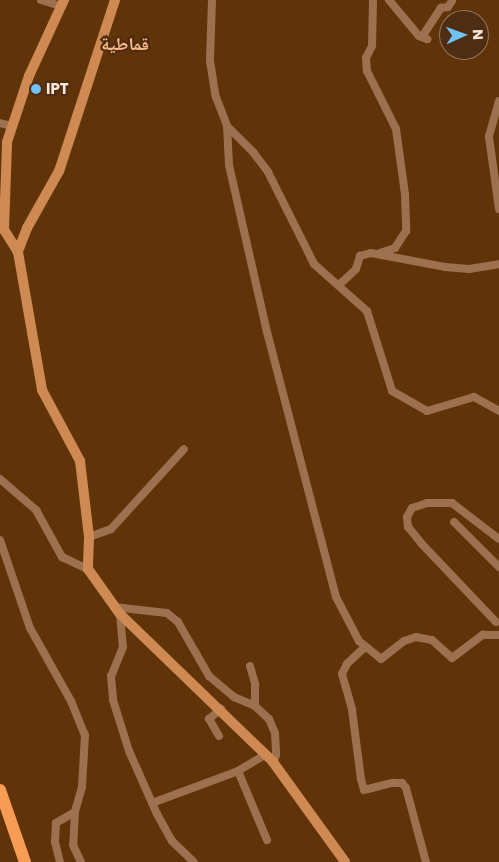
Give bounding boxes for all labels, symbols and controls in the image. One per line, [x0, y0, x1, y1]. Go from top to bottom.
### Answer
north arrow [439, 10, 489, 60]
text: N [468, 29, 488, 40]
district label: قماطية [101, 33, 149, 55]
place label: IPT [46, 80, 69, 98]
marker: IPT [30, 83, 42, 95]

